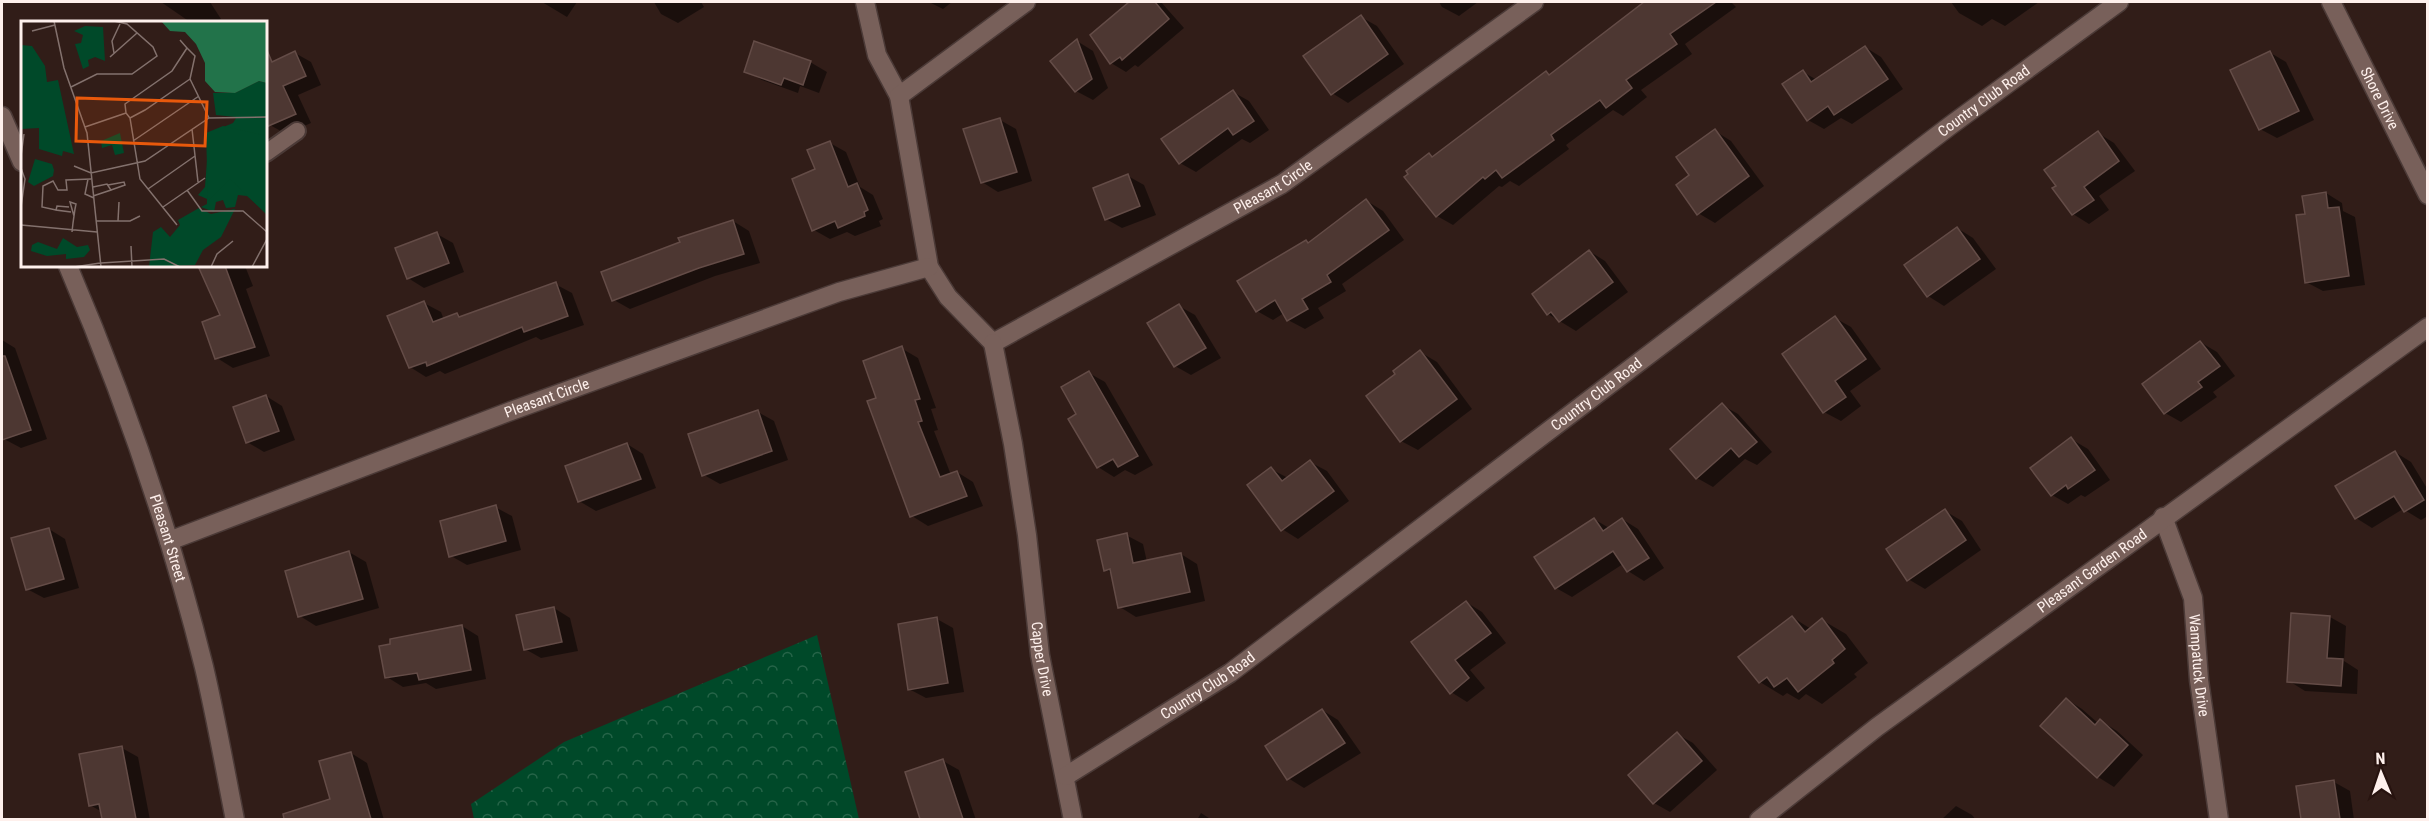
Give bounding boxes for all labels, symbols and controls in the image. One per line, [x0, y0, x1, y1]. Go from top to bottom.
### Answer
inset map [21, 21, 267, 267]
street label: Country Club Road [1934, 61, 2033, 141]
street label: Shore Drive [2356, 64, 2403, 133]
street label: Pleasant Circle [1230, 156, 1316, 218]
street label: Country Club Road [1547, 354, 1646, 435]
street label: Pleasant Circle [502, 374, 592, 422]
street label: Pleasant Street [146, 492, 190, 584]
street label: Pleasant Garden Road [2034, 525, 2150, 617]
street label: Wampatuck Drive [2185, 613, 2213, 718]
street label: Capper Drive [1027, 621, 1057, 698]
street label: Country Club Road [1157, 648, 1259, 723]
north arrow [2351, 743, 2411, 803]
text: N [2375, 749, 2386, 768]

